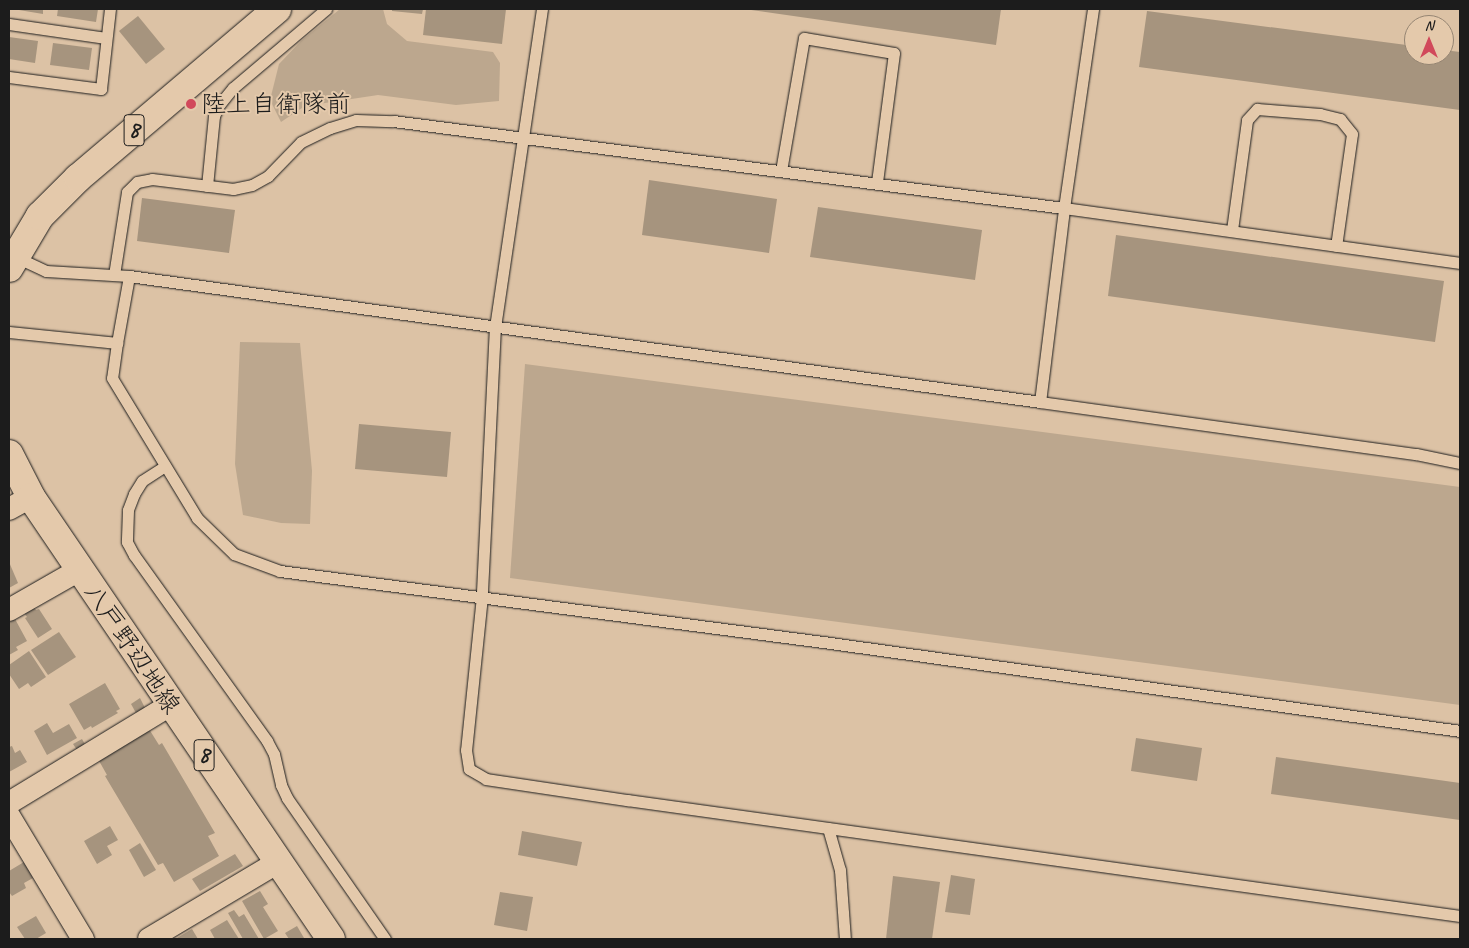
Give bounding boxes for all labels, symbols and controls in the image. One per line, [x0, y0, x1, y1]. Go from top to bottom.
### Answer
north arrow [1404, 15, 1454, 65]
text: N [1425, 17, 1433, 34]
place label: 陸上自衛隊前 [201, 89, 351, 119]
marker: 陸上自衛隊前 [185, 98, 197, 110]
road number: 8 [123, 108, 145, 152]
street label: 八戸野辺地線 [78, 578, 186, 720]
road number: 8 [193, 734, 215, 776]

